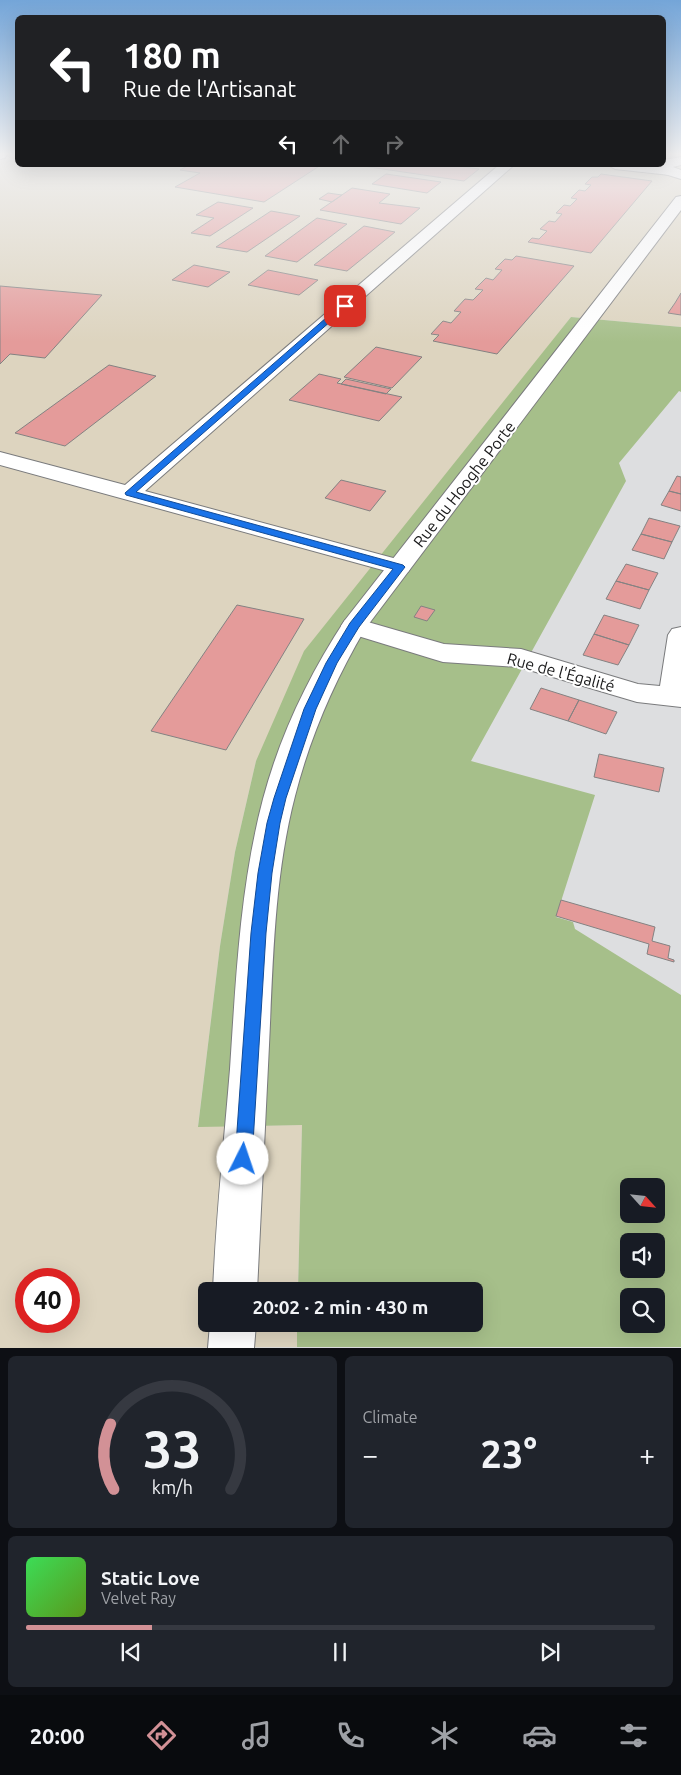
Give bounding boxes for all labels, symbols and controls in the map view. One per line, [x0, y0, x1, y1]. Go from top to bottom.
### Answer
icon: left [40, 35, 105, 100]
text: 180 m [123, 35, 221, 75]
text: Rue de l'Artisanat [123, 76, 296, 101]
icon: left [274, 130, 302, 158]
icon: ahead [327, 130, 355, 158]
icon: right [380, 130, 408, 158]
pin [324, 285, 366, 327]
icon: arrive [331, 292, 359, 320]
street label: Rue du Hooghe Porte [409, 418, 519, 550]
street label: Rue de l'Égalité [505, 647, 617, 695]
position arrow [216, 1132, 268, 1184]
north arrow [620, 1178, 665, 1222]
map controls [620, 1178, 665, 1333]
button: sound [620, 1233, 665, 1278]
speed limit sign: 40 [15, 1268, 80, 1333]
button: search [620, 1288, 665, 1333]
text: 20:02 · 2 min · 430 m [253, 1296, 428, 1318]
text: Climate [363, 1408, 418, 1426]
text: 33 [143, 1420, 202, 1478]
text: 23° [481, 1433, 537, 1475]
text: − [363, 1439, 378, 1470]
text: + [639, 1439, 655, 1470]
text: km/h [152, 1477, 193, 1497]
text: Static Love [101, 1567, 200, 1589]
text: Velvet Ray [101, 1589, 176, 1607]
icon: previous [117, 1638, 145, 1666]
icon: pause [326, 1638, 354, 1666]
icon: next [536, 1638, 564, 1666]
icon: directions [144, 1718, 179, 1753]
icon: music [239, 1718, 274, 1753]
icon: phone [333, 1718, 368, 1753]
icon: climate [427, 1718, 462, 1753]
icon: car [522, 1718, 557, 1753]
icon: filters [616, 1718, 651, 1753]
text: 20:00 [30, 1723, 85, 1748]

